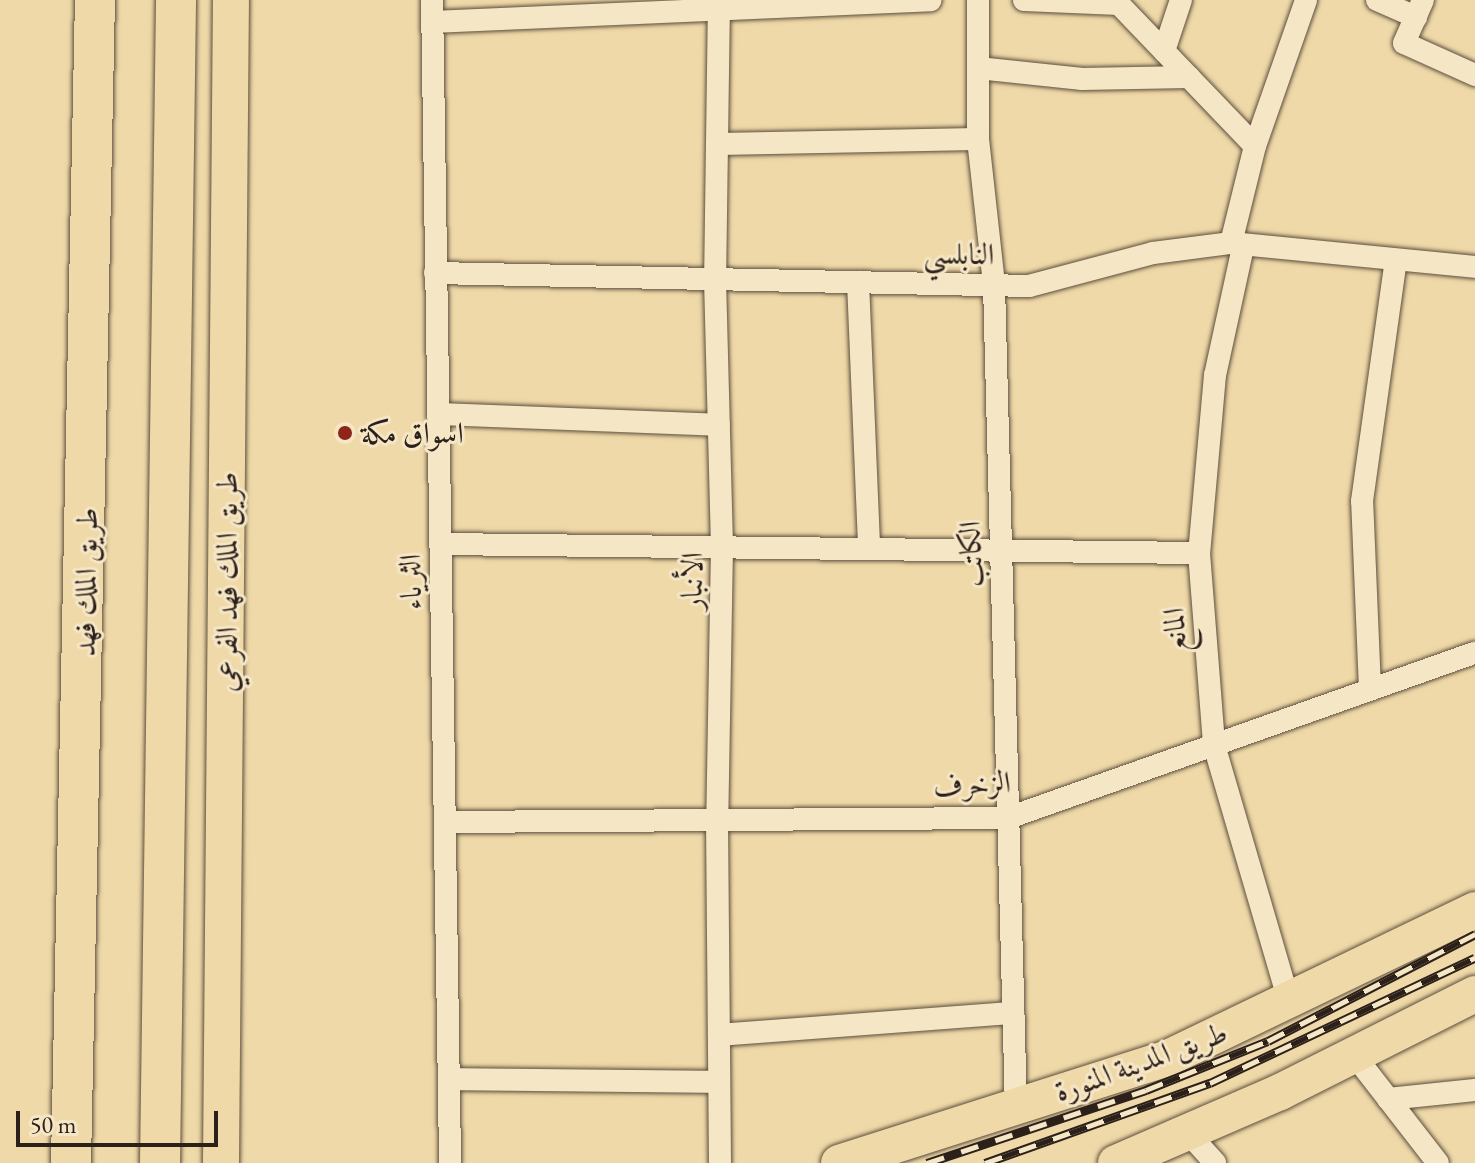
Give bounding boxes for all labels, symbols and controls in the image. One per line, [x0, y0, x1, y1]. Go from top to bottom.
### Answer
street label: النابلسي [923, 235, 995, 273]
place label: اسواق مكة [361, 415, 464, 451]
marker: اسواق مكة [336, 424, 354, 442]
street label: طريق الملك فهد الفرعي [209, 472, 245, 692]
street label: طريق الملك فهد [67, 507, 105, 657]
street label: الكاتب [952, 520, 990, 588]
street label: الأنبار [673, 552, 711, 610]
street label: الثرياء [393, 554, 429, 610]
street label: المانع [1155, 607, 1195, 653]
street label: الزخرف [932, 764, 1012, 806]
street label: طريق المدينة المنورة [1050, 1014, 1232, 1110]
scale bar [20, 1095, 222, 1145]
text: 50 m [30, 1109, 77, 1140]

